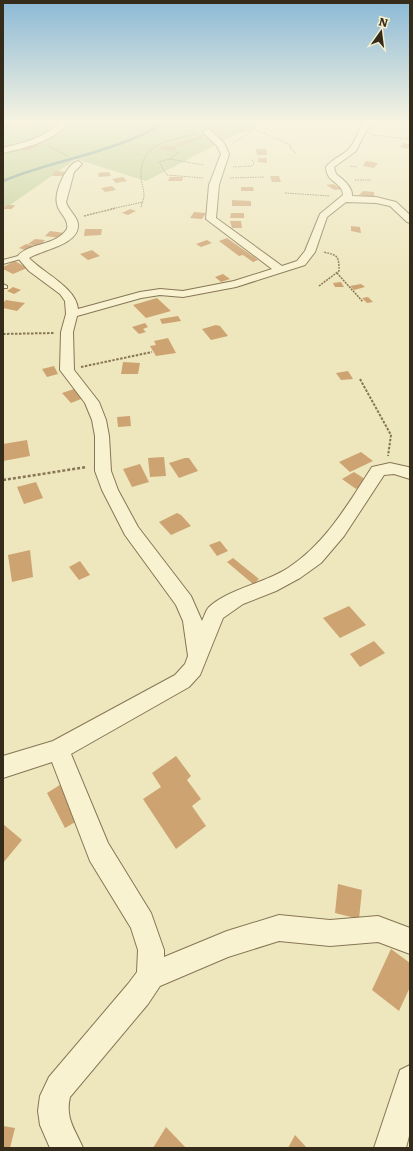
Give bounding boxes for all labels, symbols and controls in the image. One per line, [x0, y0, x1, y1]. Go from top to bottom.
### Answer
north arrow [361, 12, 401, 52]
text: N [377, 12, 390, 30]

